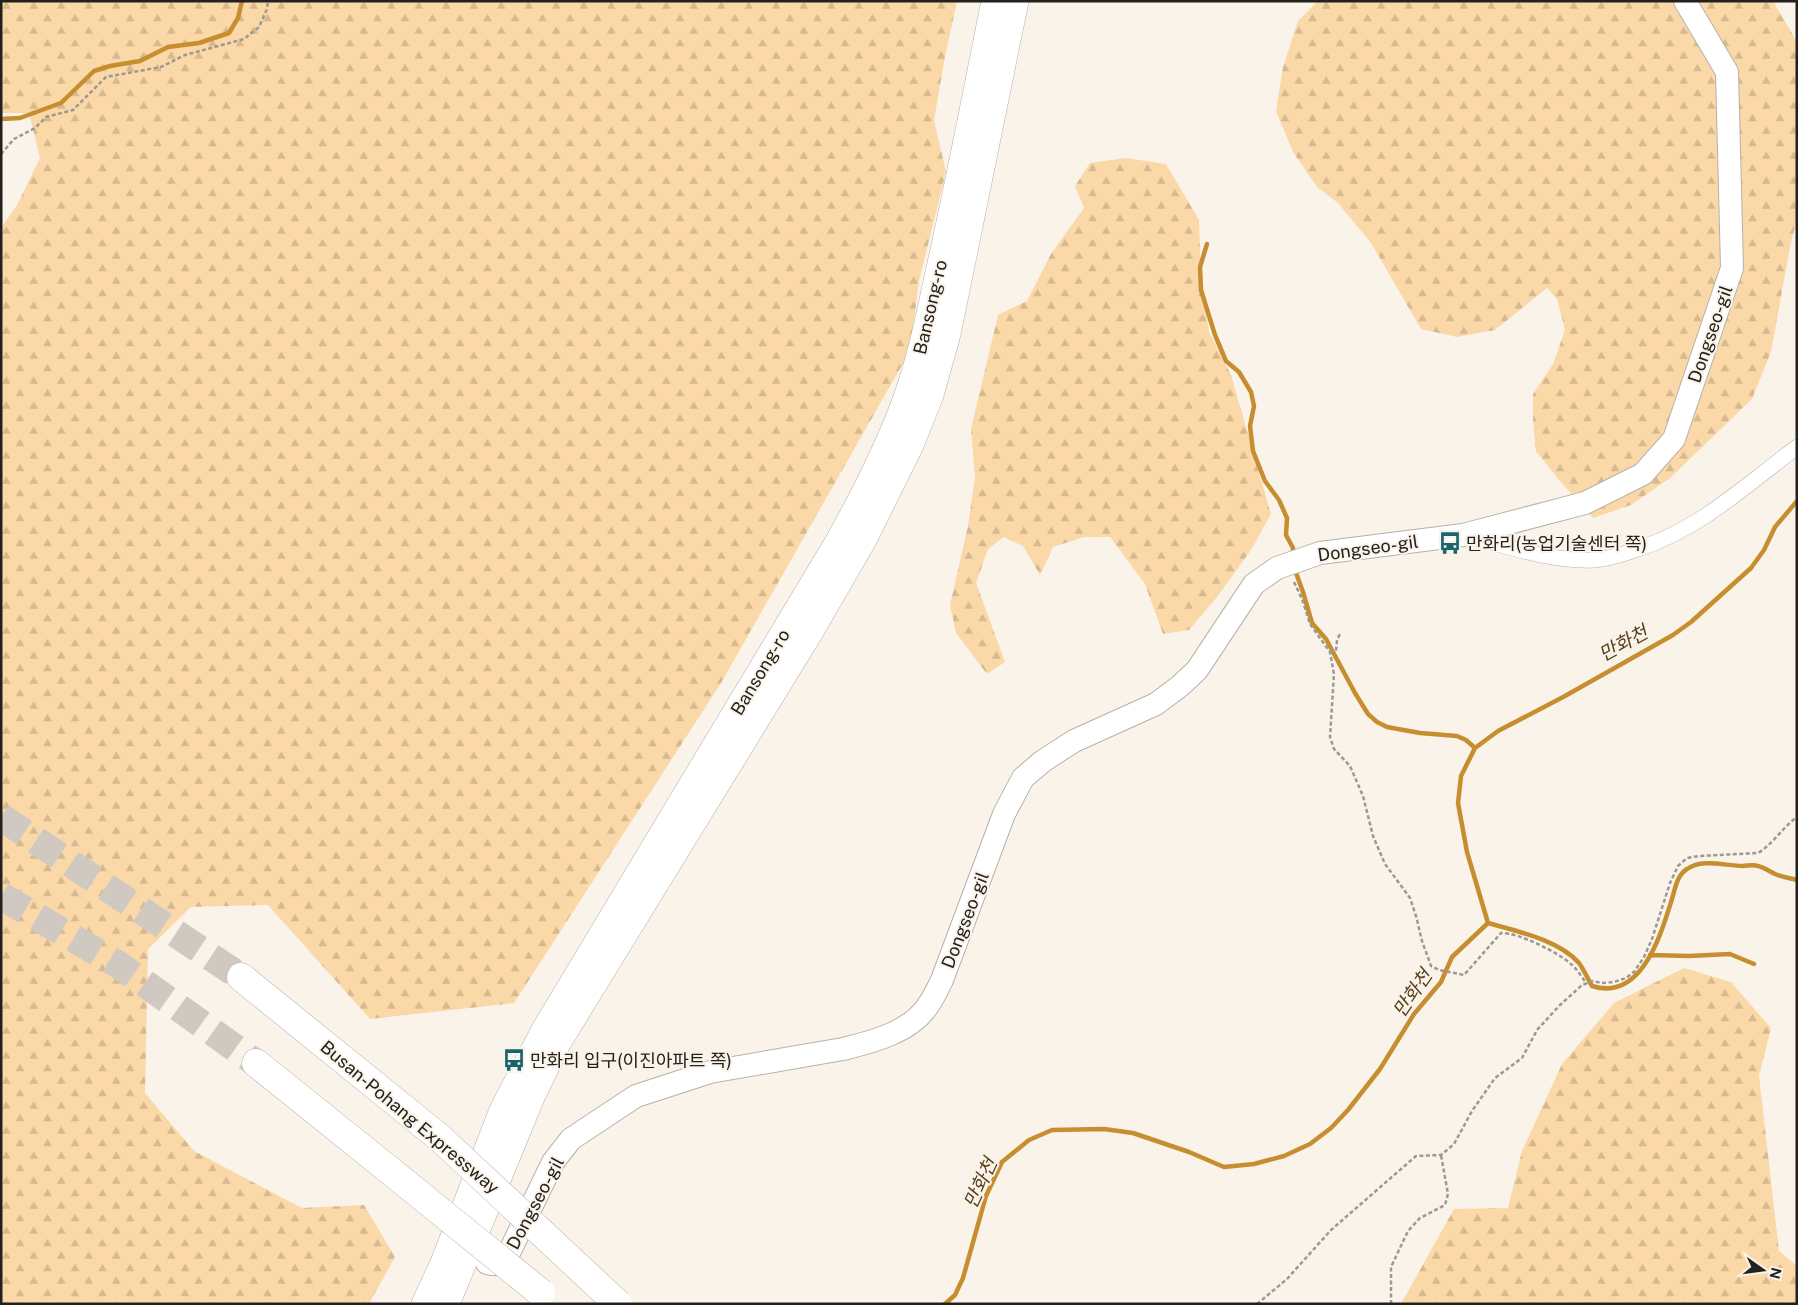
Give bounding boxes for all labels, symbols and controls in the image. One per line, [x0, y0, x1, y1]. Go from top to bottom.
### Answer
street label: Bansong-ro [909, 258, 951, 356]
street label: Dongseo-gil [1684, 283, 1736, 385]
bus stop icon: 만화리(농업기술센터 쪽) [1437, 530, 1463, 556]
street label: Dongseo-gil [1316, 531, 1420, 565]
place label: 만화리(농업기술센터 쪽) [1466, 533, 1647, 554]
water label: 만화천 [1595, 620, 1653, 665]
street label: Bansong-ro [726, 625, 794, 719]
street label: Dongseo-gil [937, 869, 993, 971]
water label: 만화천 [1388, 964, 1437, 1021]
street label: Busan-Pohang Expressway [316, 1036, 504, 1198]
bus stop icon: 만화리 입구(이진아파트 쪽) [501, 1047, 527, 1073]
place label: 만화리 입구(이진아파트 쪽) [530, 1050, 732, 1071]
street label: Dongseo-gil [502, 1153, 568, 1253]
water label: 만화천 [959, 1153, 1002, 1211]
north arrow [1738, 1245, 1788, 1295]
text: N [1767, 1266, 1785, 1280]

